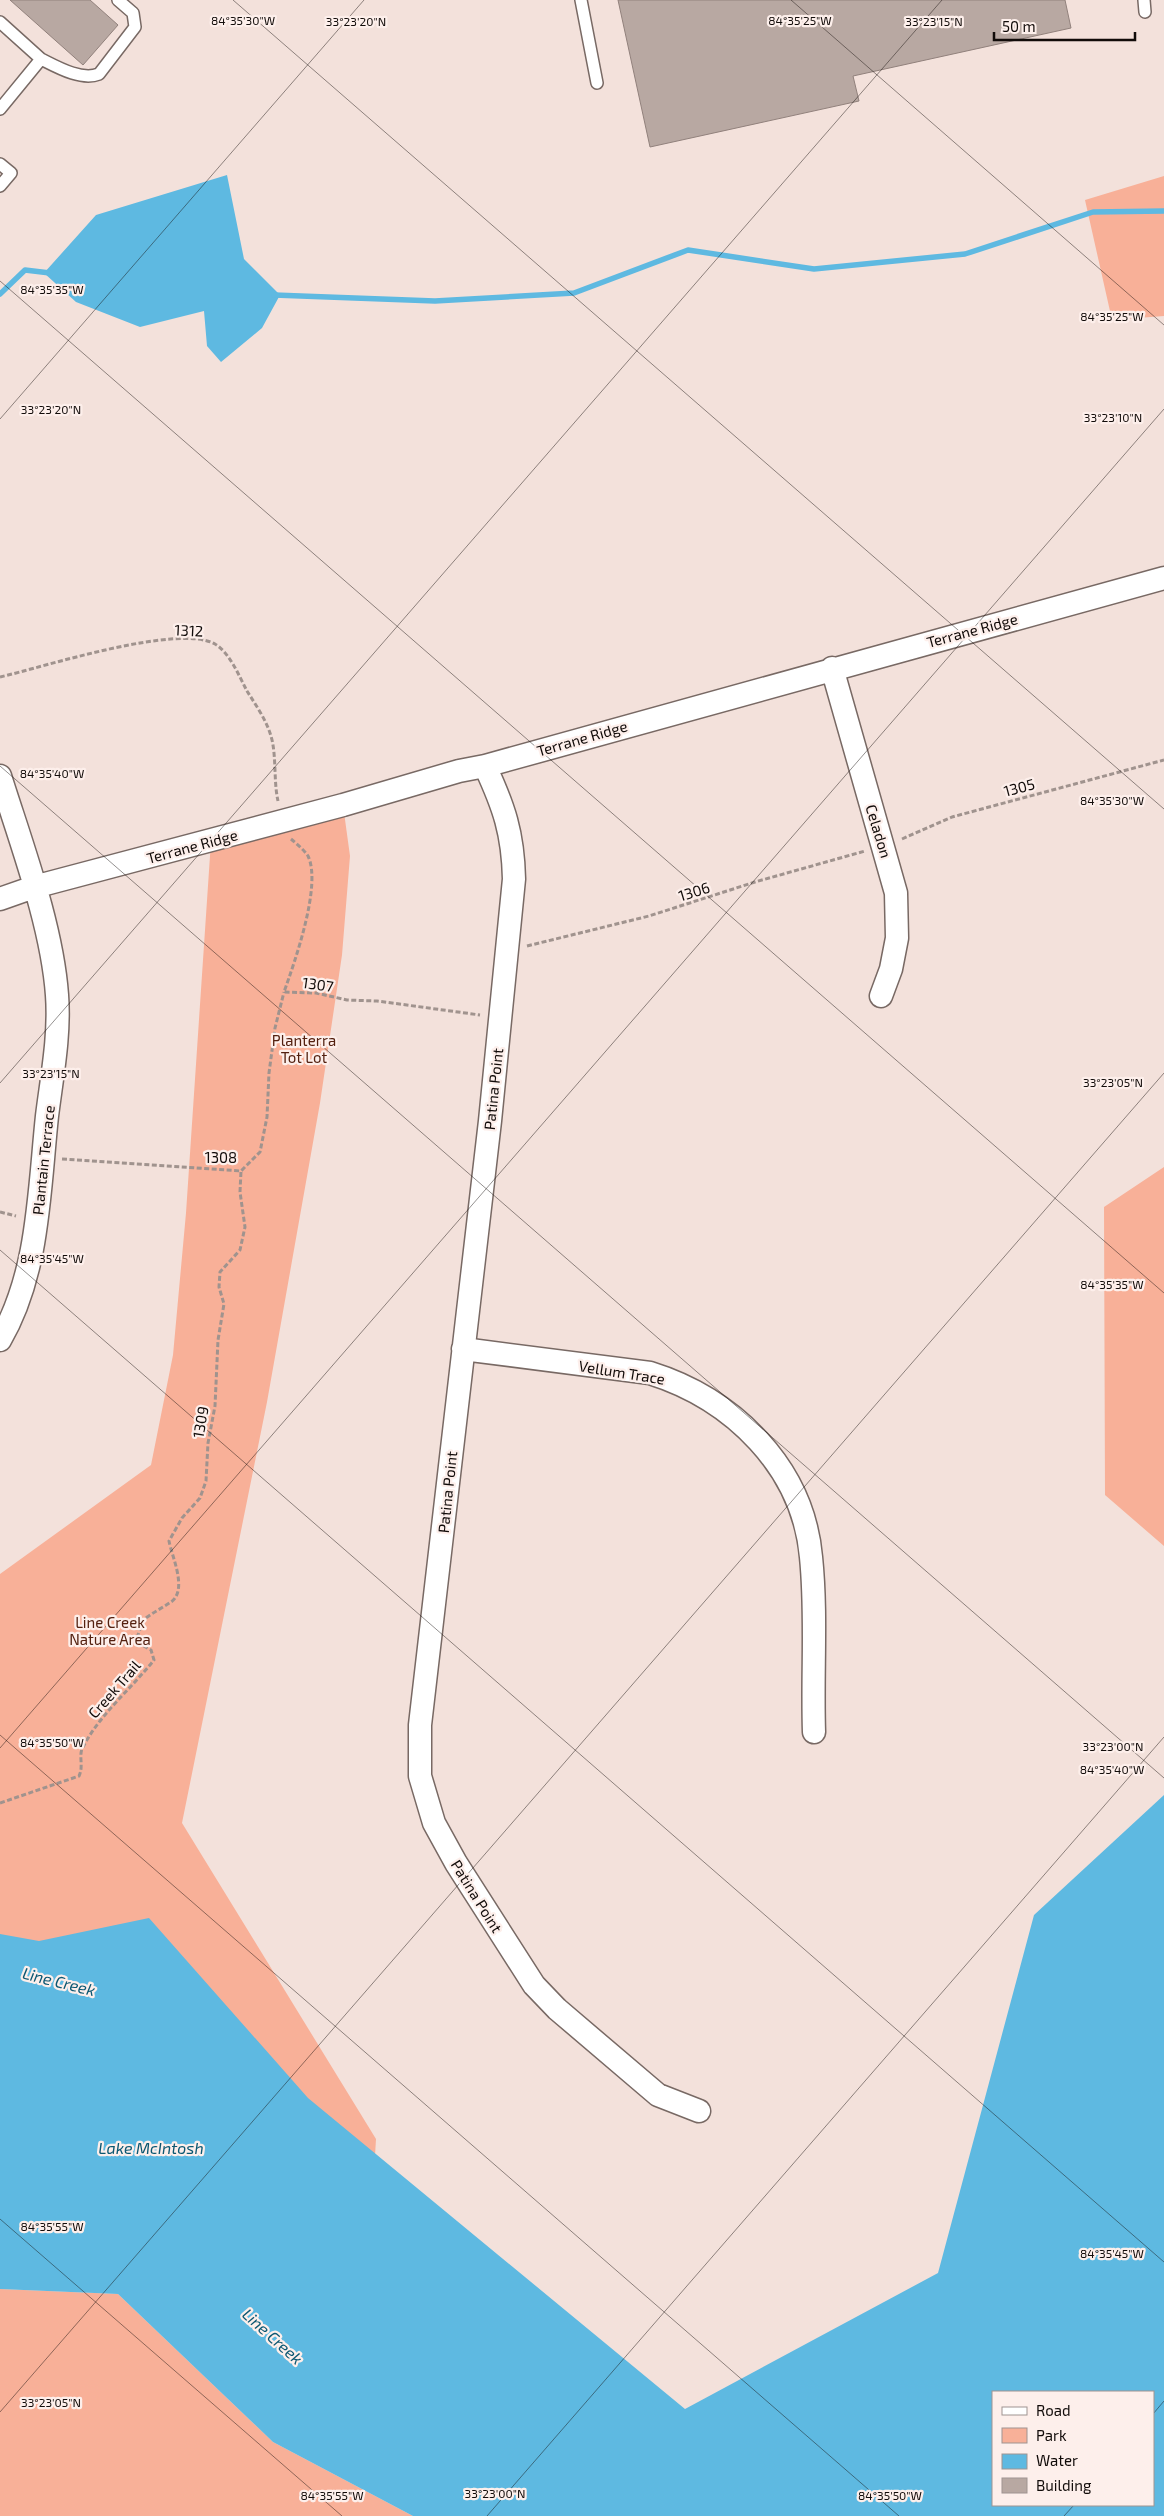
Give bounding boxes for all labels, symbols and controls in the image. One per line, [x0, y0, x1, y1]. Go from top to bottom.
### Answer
scale bar [994, 10, 1135, 42]
text: 84°35'30"W [211, 13, 275, 27]
text: 84°35'25"W [768, 13, 832, 27]
text: 33°23'20"N [326, 14, 386, 28]
text: 33°23'15"N [905, 14, 963, 28]
text: 50 m [1002, 17, 1036, 35]
text: 84°35'35"W [20, 282, 84, 296]
text: 84°35'25"W [1080, 309, 1144, 323]
text: 33°23'20"N [21, 402, 81, 416]
text: 33°23'10"N [1084, 410, 1142, 424]
street label: Terrane Ridge [925, 609, 1019, 651]
street label: 1312 [174, 620, 204, 640]
street label: Terrane Ridge [535, 716, 629, 760]
text: 84°35'40"W [20, 766, 84, 780]
street label: 1305 [1002, 774, 1036, 800]
text: 84°35'30"W [1080, 793, 1144, 807]
street label: Celadon [862, 802, 896, 860]
street label: Terrane Ridge [145, 825, 239, 867]
street label: 1306 [676, 878, 712, 904]
street label: 1307 [301, 973, 335, 995]
park label: Planterra Tot Lot [272, 1031, 336, 1066]
street label: Patina Point [480, 1047, 506, 1131]
text: 33°23'15"N [22, 1066, 80, 1080]
text: 33°23'05"N [1083, 1075, 1143, 1089]
street label: Plantain Terrace [28, 1104, 58, 1216]
street label: 1308 [205, 1148, 237, 1166]
text: 84°35'45"W [20, 1251, 84, 1265]
text: 84°35'35"W [1080, 1277, 1144, 1291]
street label: Vellum Trace [578, 1356, 666, 1388]
street label: 1309 [188, 1405, 212, 1439]
street label: Patina Point [434, 1450, 460, 1534]
park label: Line Creek Nature Area [69, 1613, 151, 1648]
street label: Creek Trail [84, 1656, 144, 1722]
text: 84°35'50"W [20, 1735, 84, 1749]
text: 33°23'00"N [1083, 1739, 1143, 1753]
text: 84°35'40"W [1080, 1762, 1144, 1776]
street label: Patina Point [448, 1856, 507, 1936]
water label: Line Creek [21, 1963, 97, 1999]
water label: Lake McIntosh [98, 2138, 204, 2157]
text: 84°35'55"W [20, 2219, 84, 2233]
text: 84°35'45"W [1080, 2246, 1144, 2260]
water label: Line Creek [239, 2304, 307, 2368]
legend [992, 2391, 1154, 2506]
text: 33°23'05"N [21, 2395, 81, 2409]
text: Road [1036, 2401, 1071, 2419]
text: Park [1036, 2426, 1067, 2444]
text: Water [1036, 2451, 1078, 2469]
text: Building [1036, 2476, 1092, 2494]
text: 33°23'00"N [465, 2486, 525, 2500]
text: 84°35'55"W [300, 2488, 364, 2502]
text: 84°35'50"W [858, 2488, 922, 2502]

